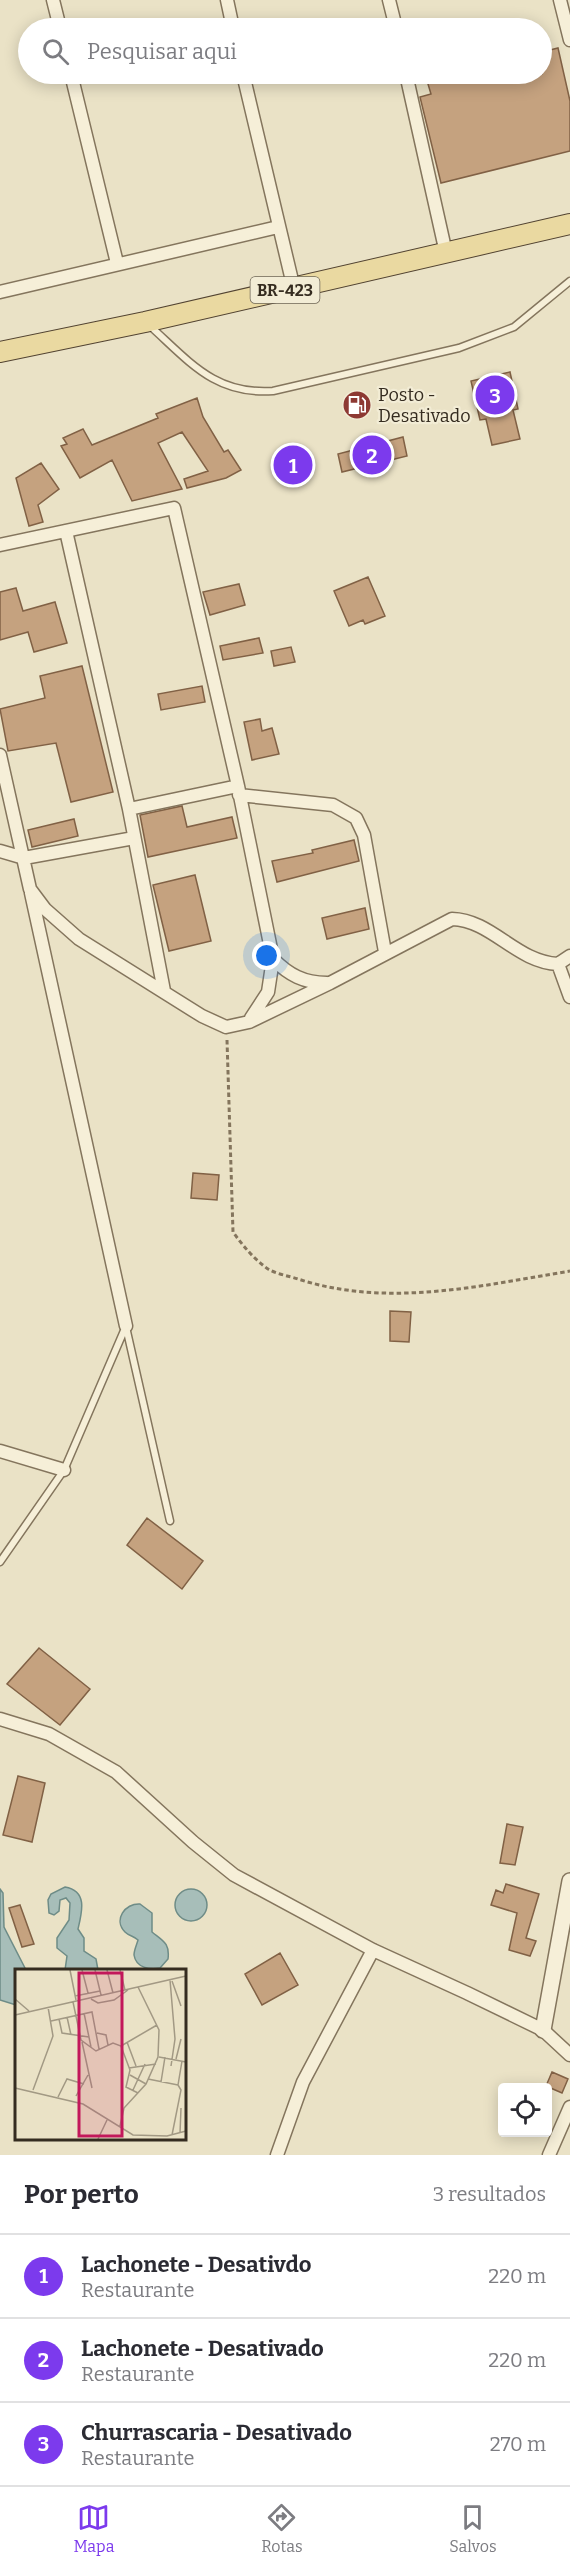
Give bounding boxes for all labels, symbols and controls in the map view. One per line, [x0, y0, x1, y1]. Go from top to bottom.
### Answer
search box [18, 18, 552, 84]
icon: search [39, 35, 72, 68]
text: Pesquisar aqui [87, 38, 237, 65]
road number: BR-423 [250, 277, 320, 303]
pin: 3 [476, 372, 514, 418]
place label: Posto - Desativado [378, 384, 471, 427]
fuel station icon: Posto - Desativado [341, 389, 373, 421]
pin: 2 [352, 432, 392, 478]
pin: 1 [274, 442, 312, 488]
your location [252, 941, 281, 970]
inset map [15, 1969, 186, 2140]
map controls [498, 2083, 552, 2137]
button: locate [498, 2083, 552, 2137]
text: Por perto [24, 2179, 139, 2210]
text: 3 resultados [433, 2182, 546, 2206]
text: Lachonete - Desativdo [81, 2251, 312, 2278]
text: 1 [39, 2264, 48, 2288]
text: 220 m [488, 2264, 546, 2288]
text: Restaurante [81, 2278, 194, 2302]
text: Lachonete - Desativado [81, 2335, 324, 2362]
text: 2 [38, 2348, 49, 2372]
text: 220 m [488, 2348, 546, 2372]
text: Restaurante [81, 2362, 194, 2386]
text: Churrascaria - Desativado [81, 2419, 352, 2446]
text: 3 [38, 2432, 49, 2456]
text: 270 m [490, 2432, 546, 2456]
text: Restaurante [81, 2446, 194, 2470]
tab: Mapa [73, 2501, 114, 2556]
tab: Rotas [261, 2501, 303, 2556]
tab: Salvos [449, 2501, 497, 2556]

